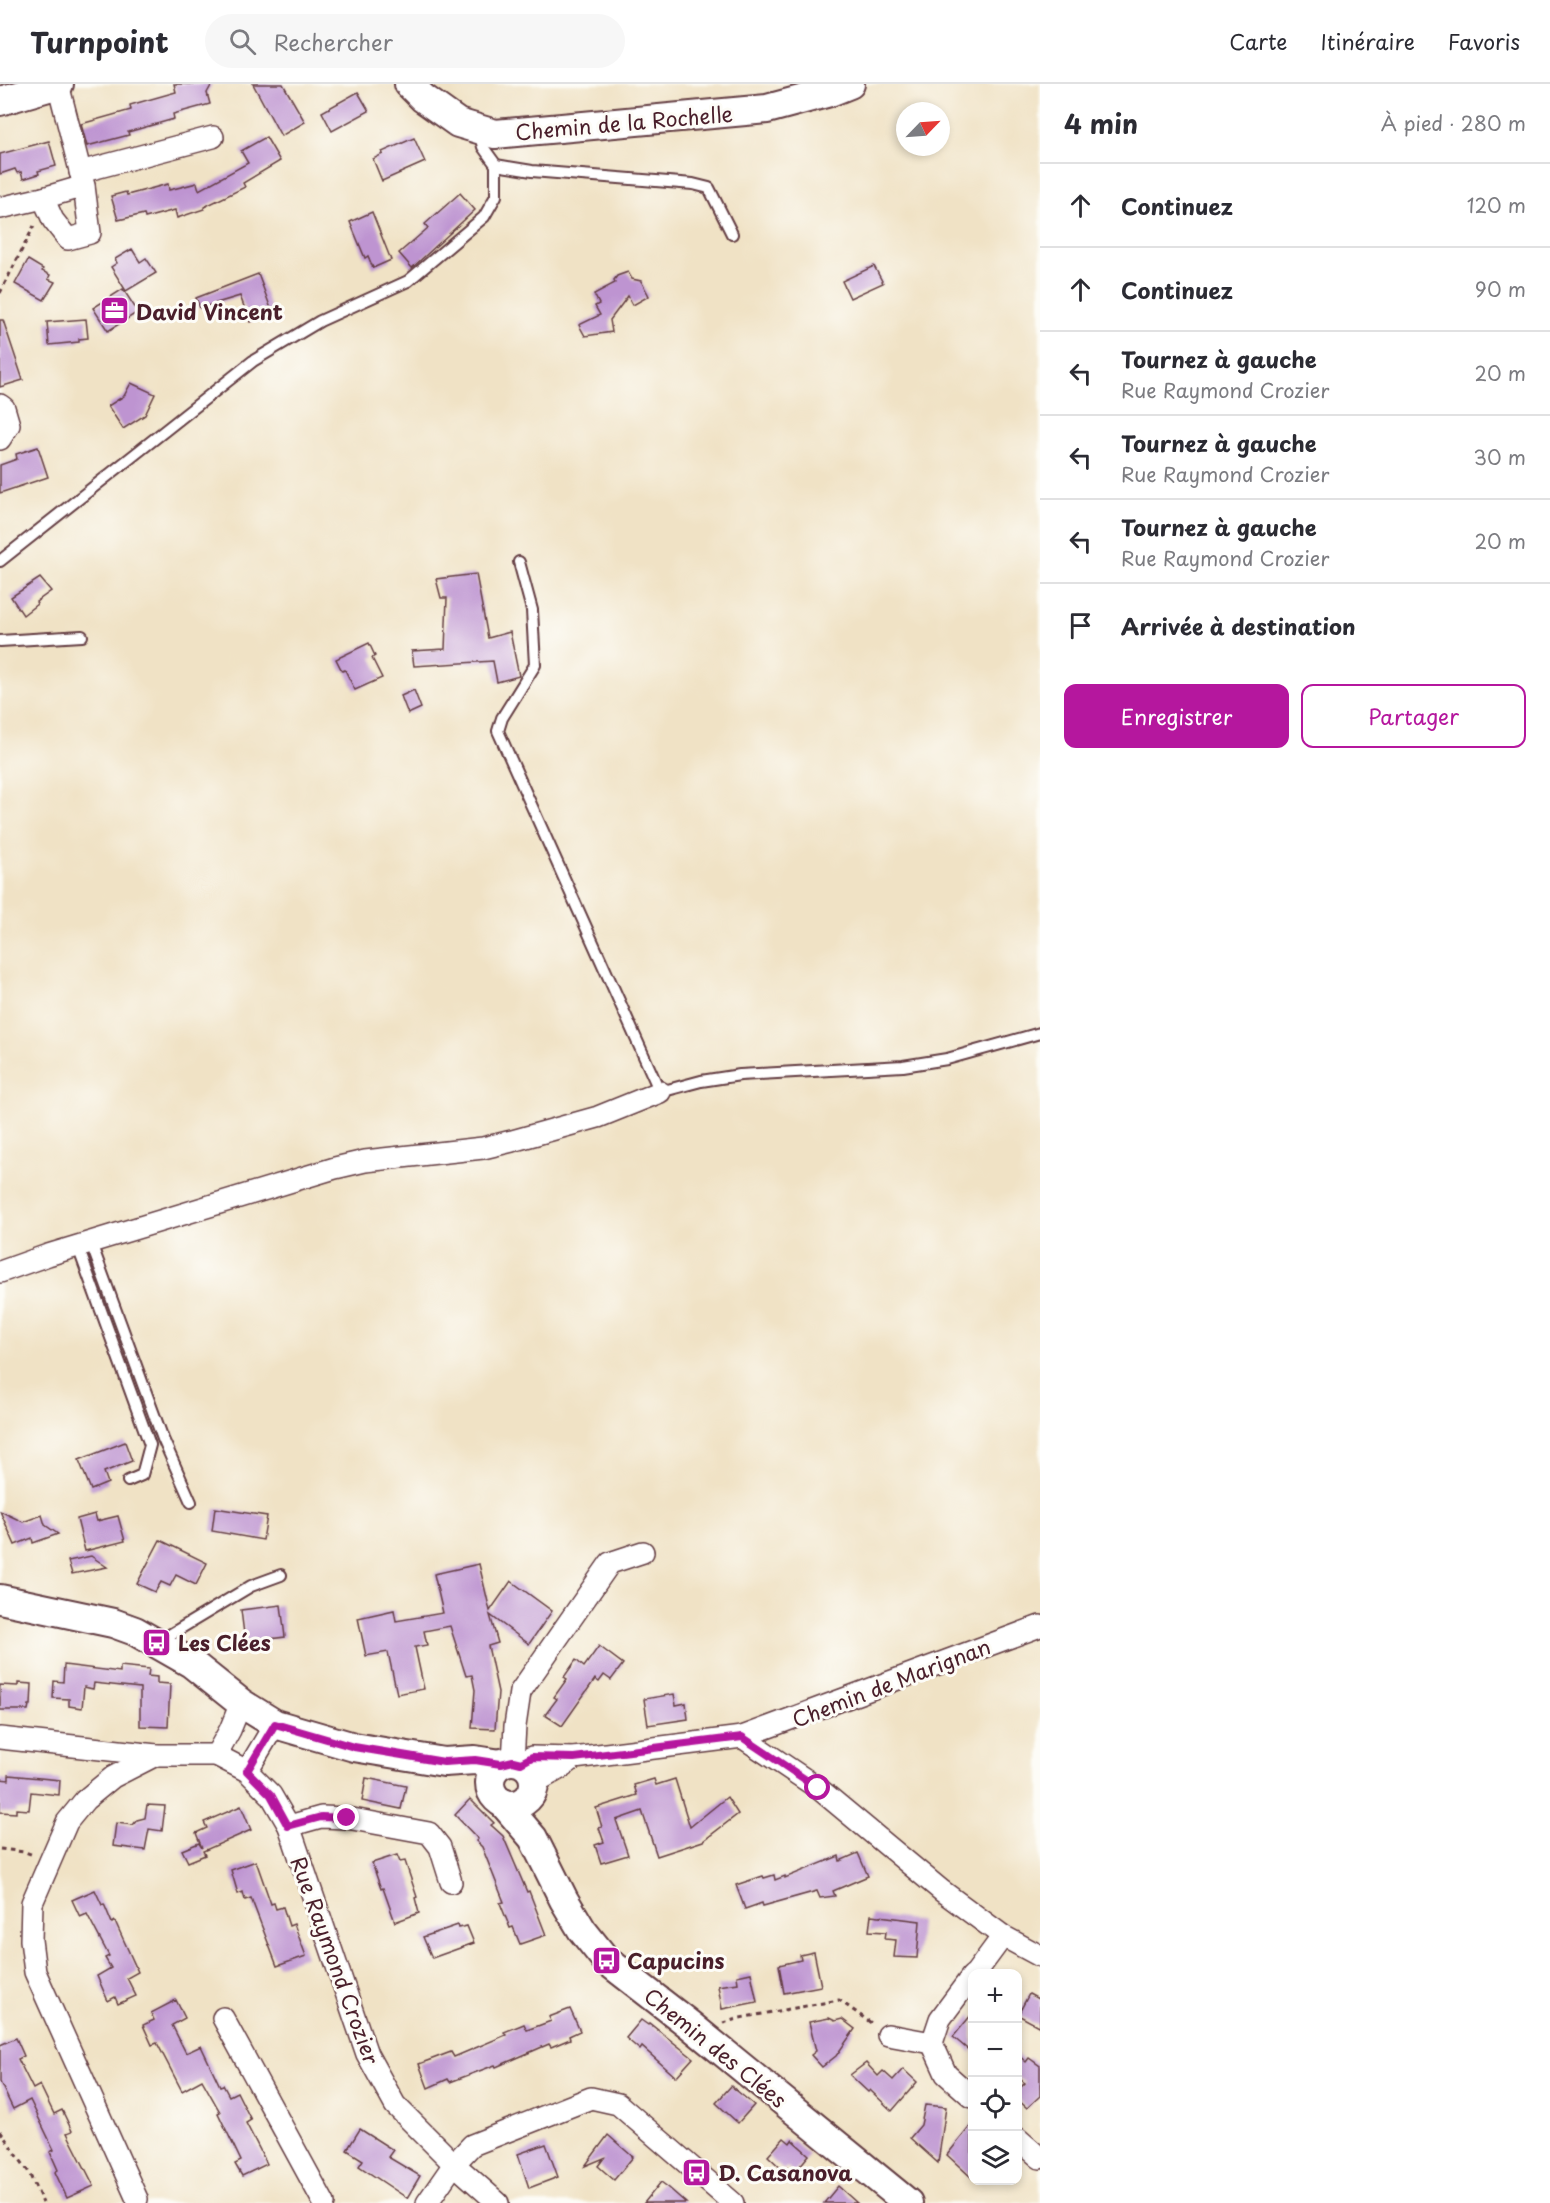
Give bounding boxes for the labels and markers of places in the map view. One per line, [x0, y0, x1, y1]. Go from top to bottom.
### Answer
office icon: David Vincent [99, 295, 131, 327]
place label: David Vincent [136, 295, 283, 327]
bus stop icon: Les Clées [141, 1626, 173, 1658]
place label: Les Clées [178, 1626, 271, 1658]
bus stop icon: Capucins [590, 1944, 622, 1976]
place label: Capucins [627, 1944, 725, 1976]
bus stop icon: D. Casanova [681, 2156, 713, 2188]
place label: D. Casanova [718, 2156, 853, 2188]

